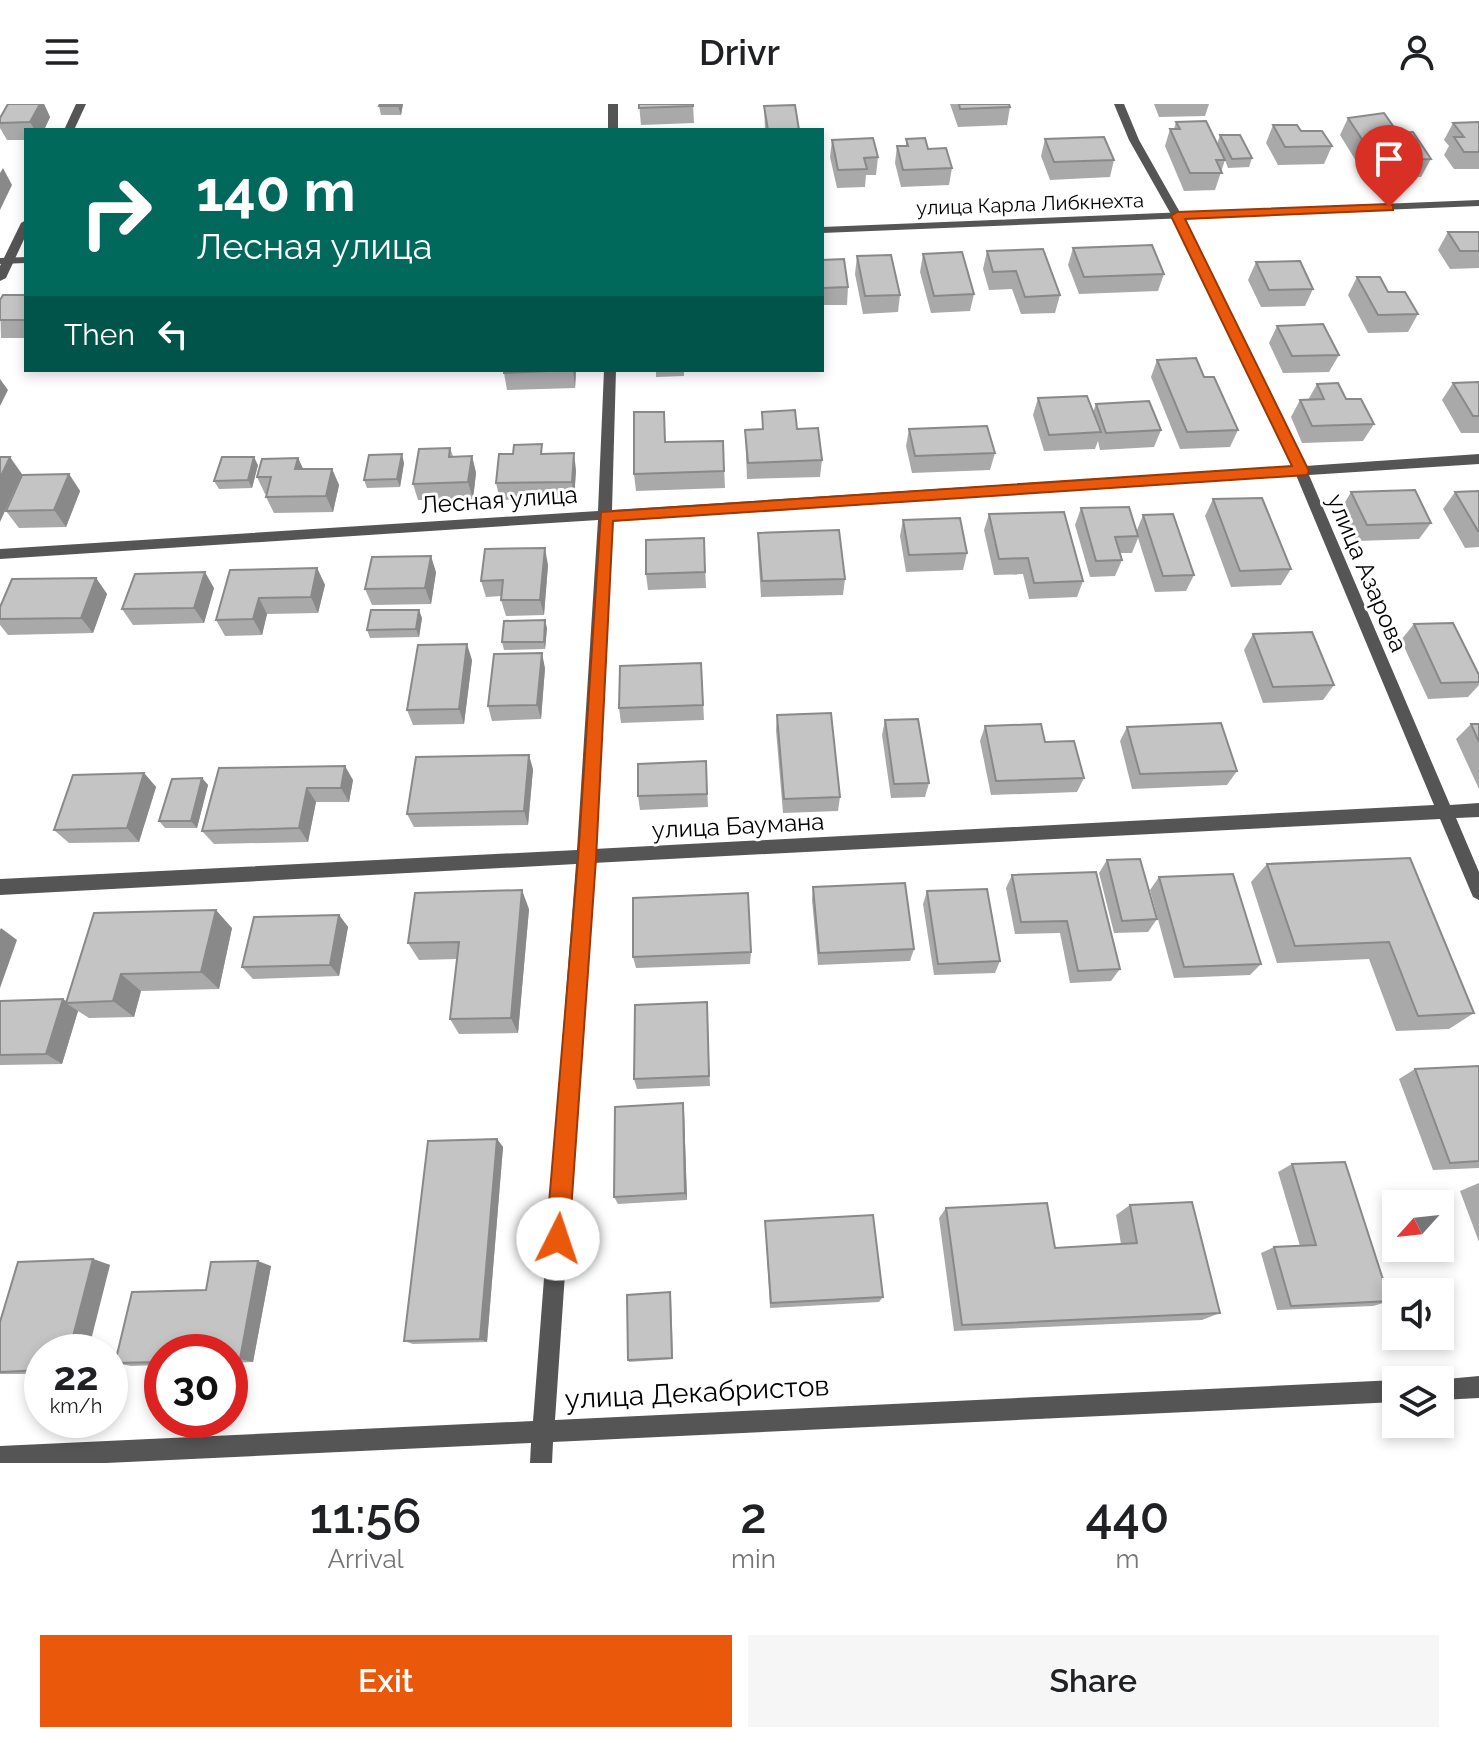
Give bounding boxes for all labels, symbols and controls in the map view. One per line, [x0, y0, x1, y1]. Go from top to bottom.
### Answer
icon: menu [40, 30, 84, 74]
icon: person [1395, 30, 1439, 74]
text: Drivr [699, 31, 780, 73]
pin [1355, 125, 1423, 207]
icon: arrive [1367, 137, 1411, 181]
text: 140 m [196, 158, 356, 224]
icon: right [64, 160, 168, 264]
street label: улица Карла Либкнехта [916, 188, 1144, 220]
text: Лесная улица [196, 225, 432, 267]
icon: left [151, 312, 195, 356]
text: Then [64, 317, 135, 352]
street label: Лесная улица [419, 480, 579, 519]
street label: улица Азарова [1321, 490, 1414, 656]
street label: улица Баумана [651, 807, 825, 844]
north arrow [1382, 1190, 1454, 1262]
map controls [1382, 1190, 1454, 1438]
position arrow [516, 1197, 600, 1281]
button: sound [1382, 1278, 1454, 1350]
speed limit sign: 30 [144, 1334, 248, 1438]
text: 22 [53, 1352, 99, 1399]
button: layers [1382, 1366, 1454, 1438]
street label: улица Декабристов [564, 1369, 830, 1416]
text: km/h [50, 1394, 102, 1418]
text: 11:56 [310, 1488, 421, 1544]
text: 2 [740, 1488, 767, 1544]
text: 440 [1086, 1488, 1169, 1544]
text: Arrival [327, 1544, 404, 1574]
text: min [731, 1544, 776, 1574]
text: m [1115, 1544, 1139, 1574]
button: Exit [40, 1635, 732, 1727]
button: Share [748, 1635, 1439, 1727]

